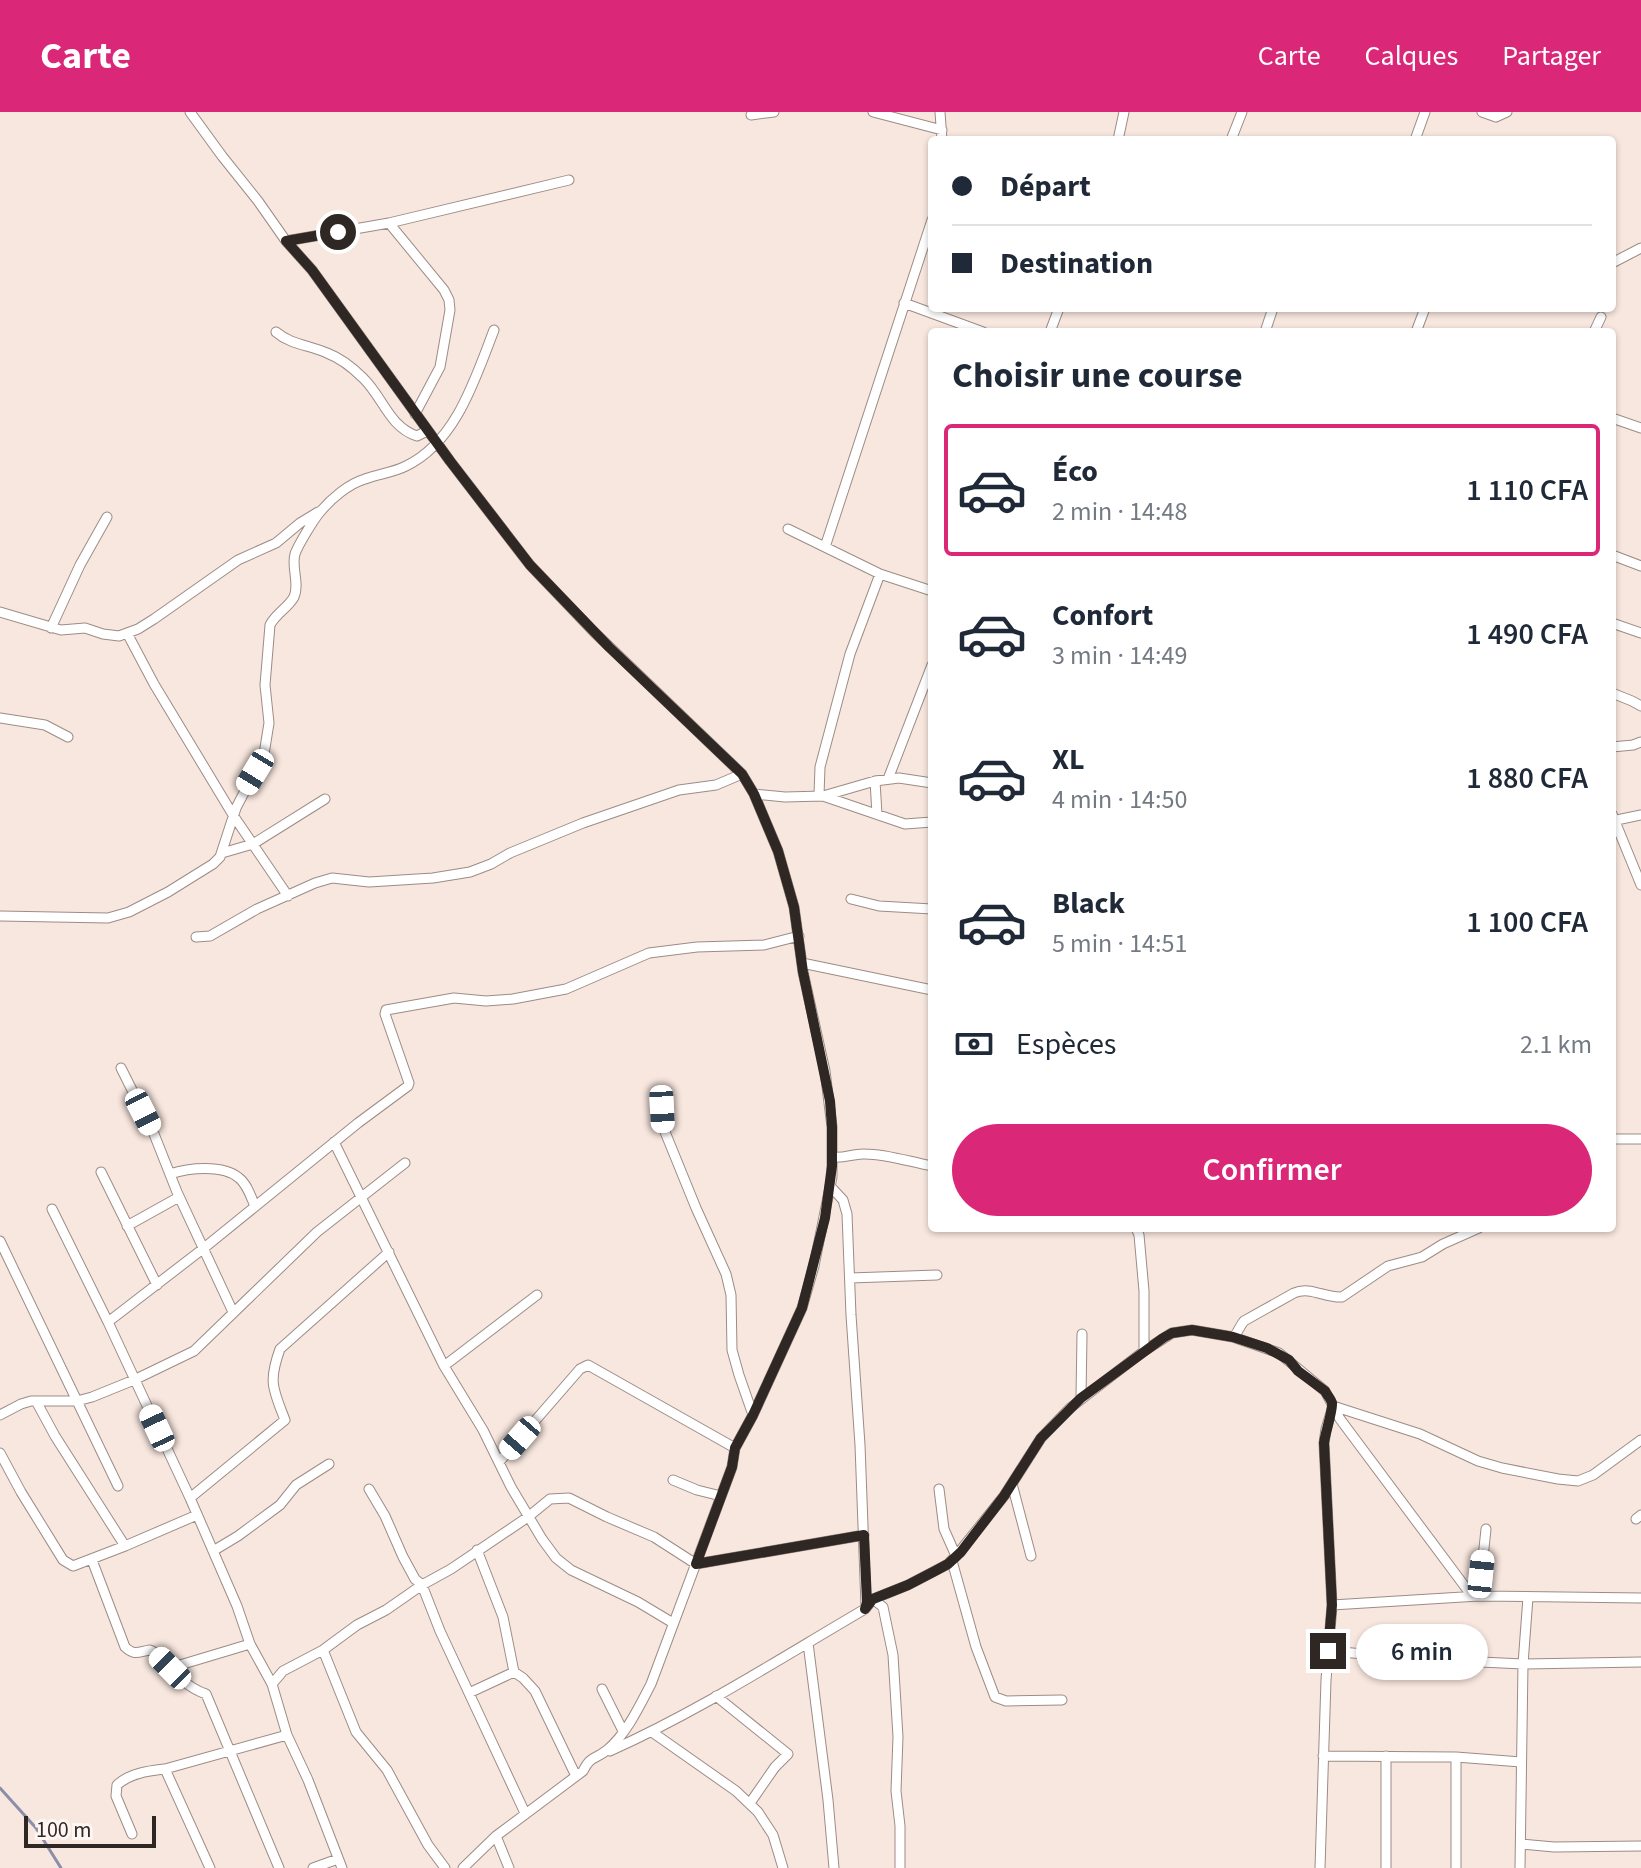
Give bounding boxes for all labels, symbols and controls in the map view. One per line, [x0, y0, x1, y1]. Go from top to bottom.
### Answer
text: Carte [40, 29, 131, 83]
text: Carte [1258, 36, 1321, 76]
text: Calques [1365, 36, 1458, 76]
text: Partager [1502, 36, 1601, 76]
text: Départ [1000, 165, 1091, 208]
route start [320, 214, 356, 250]
text: Destination [1000, 242, 1153, 285]
text: Choisir une course [952, 350, 1243, 401]
text: Éco [1052, 450, 1098, 493]
icon: car [956, 454, 1028, 526]
text: 1 110 CFA [1466, 469, 1588, 512]
text: 2 min · 14:48 [1052, 493, 1187, 530]
text: Confort [1052, 594, 1153, 637]
icon: car [956, 598, 1028, 670]
text: 1 490 CFA [1466, 613, 1588, 656]
text: 3 min · 14:49 [1052, 637, 1187, 674]
text: XL [1052, 738, 1085, 781]
icon: car [956, 742, 1028, 814]
car [232, 745, 278, 799]
text: 1 880 CFA [1466, 757, 1588, 800]
text: 4 min · 14:50 [1052, 781, 1187, 818]
text: Black [1052, 882, 1125, 925]
icon: car [956, 886, 1028, 958]
text: 1 100 CFA [1466, 901, 1588, 944]
text: 5 min · 14:51 [1052, 925, 1187, 962]
icon: cash [952, 1022, 996, 1066]
text: Espèces [1016, 1023, 1116, 1066]
text: 2.1 km [1520, 1026, 1592, 1063]
car [649, 1084, 675, 1134]
car [121, 1085, 165, 1139]
button: Confirmer [952, 1124, 1592, 1216]
car [136, 1401, 178, 1455]
car [495, 1412, 545, 1464]
car [1467, 1549, 1495, 1599]
callout: 6 min [1356, 1623, 1488, 1679]
route end [1310, 1633, 1346, 1669]
text: 6 min [1391, 1633, 1453, 1670]
car [145, 1643, 195, 1693]
scale bar [24, 1812, 156, 1848]
text: 100 m [36, 1814, 91, 1846]

